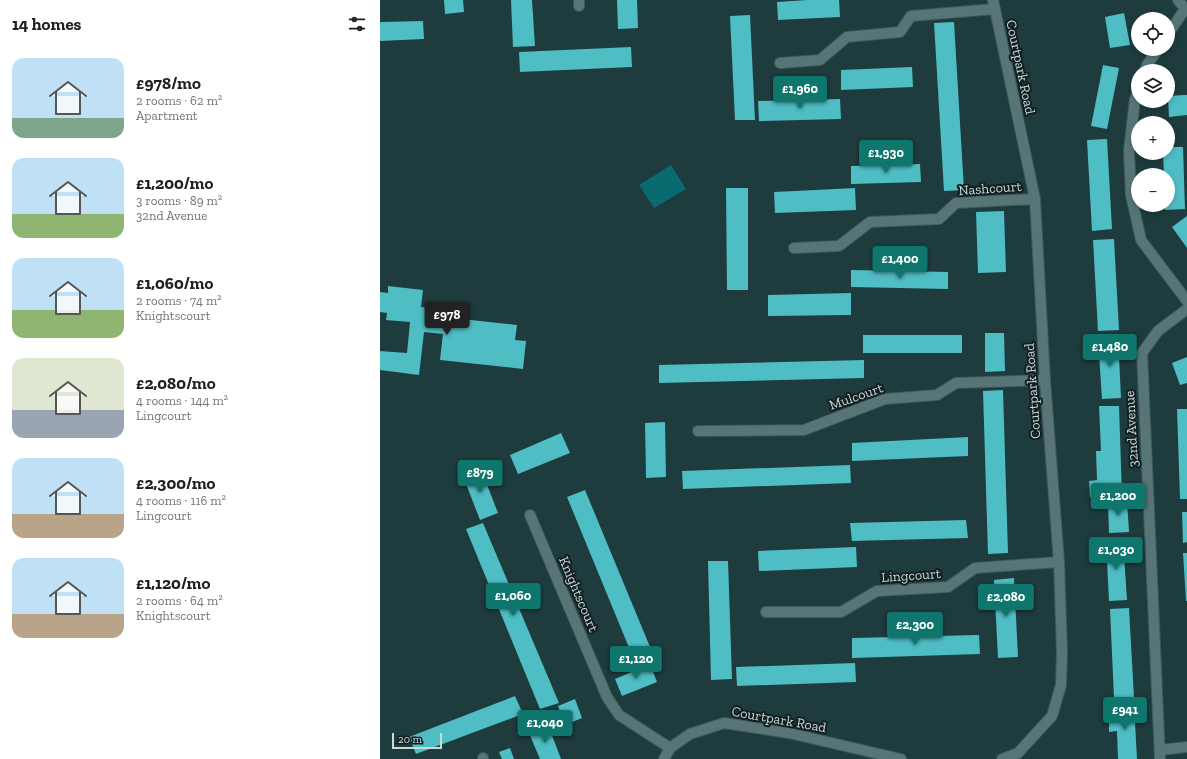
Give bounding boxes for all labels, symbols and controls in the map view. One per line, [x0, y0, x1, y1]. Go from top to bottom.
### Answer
map controls [1131, 12, 1175, 212]
button: locate [1131, 12, 1175, 56]
icon: filters [346, 13, 368, 35]
text: 14 homes [12, 14, 81, 34]
street label: Courtpark Road [1002, 18, 1039, 116]
button: layers [1131, 64, 1175, 108]
text: £978/mo [136, 73, 201, 93]
icon: home [44, 74, 92, 122]
pin: £1,960 [767, 76, 833, 110]
text: £1,960 [782, 81, 818, 96]
text: 2 rooms · 62 m² [136, 93, 222, 108]
text: Apartment [136, 108, 198, 123]
button: + [1131, 116, 1175, 160]
pin: £1,930 [853, 140, 919, 174]
text: £1,930 [868, 145, 904, 160]
button: − [1131, 168, 1175, 212]
text: £1,200/mo [136, 173, 213, 193]
icon: home [44, 174, 92, 222]
street label: Nashcourt [958, 178, 1023, 199]
text: 3 rooms · 89 m² [136, 193, 222, 208]
text: 32nd Avenue [136, 208, 207, 223]
pin: £1,400 [867, 246, 933, 280]
text: £1,400 [882, 251, 918, 266]
text: £1,060/mo [136, 273, 213, 293]
icon: home [44, 274, 92, 322]
text: 2 rooms · 74 m² [136, 293, 222, 308]
pin: £978 [423, 302, 471, 336]
text: £978 [434, 307, 460, 322]
text: Knightscourt [136, 308, 211, 323]
pin: £1,480 [1077, 334, 1143, 368]
text: £1,480 [1092, 339, 1128, 354]
street label: Courtpark Road [1021, 342, 1044, 439]
text: £2,080/mo [136, 373, 216, 393]
icon: home [44, 374, 92, 422]
street label: Mulcourt [827, 379, 886, 414]
street label: 32nd Avenue [1121, 390, 1142, 468]
text: 4 rooms · 144 m² [136, 393, 228, 408]
text: Lingcourt [136, 408, 192, 423]
pin: £879 [456, 460, 504, 494]
text: £879 [467, 465, 493, 480]
text: £2,300/mo [136, 473, 216, 493]
icon: home [44, 474, 92, 522]
pin: £1,200 [1085, 483, 1151, 517]
text: £1,200 [1100, 488, 1136, 503]
text: 4 rooms · 116 m² [136, 493, 226, 508]
text: Lingcourt [136, 508, 192, 523]
pin: £1,030 [1083, 537, 1149, 571]
text: £1,030 [1098, 542, 1134, 557]
street label: Knightscourt [555, 554, 602, 635]
street label: Lingcourt [881, 565, 942, 586]
text: £1,120/mo [136, 573, 210, 593]
icon: home [44, 574, 92, 622]
pin: £1,060 [480, 583, 546, 617]
pin: £2,080 [973, 584, 1039, 618]
text: £1,060 [495, 588, 531, 603]
text: £2,080 [987, 589, 1025, 604]
text: 2 rooms · 64 m² [136, 593, 223, 608]
text: Knightscourt [136, 608, 211, 623]
pin: £2,300 [882, 612, 948, 646]
text: £2,300 [896, 617, 934, 632]
pin: £1,120 [603, 646, 669, 680]
text: £1,120 [619, 651, 653, 666]
pin: £941 [1101, 697, 1149, 731]
text: £941 [1112, 702, 1138, 717]
street label: Courtpark Road [730, 703, 828, 736]
pin: £1,040 [512, 710, 578, 744]
text: £1,040 [527, 715, 563, 730]
scale bar [392, 731, 442, 750]
text: 20 m [398, 733, 422, 746]

